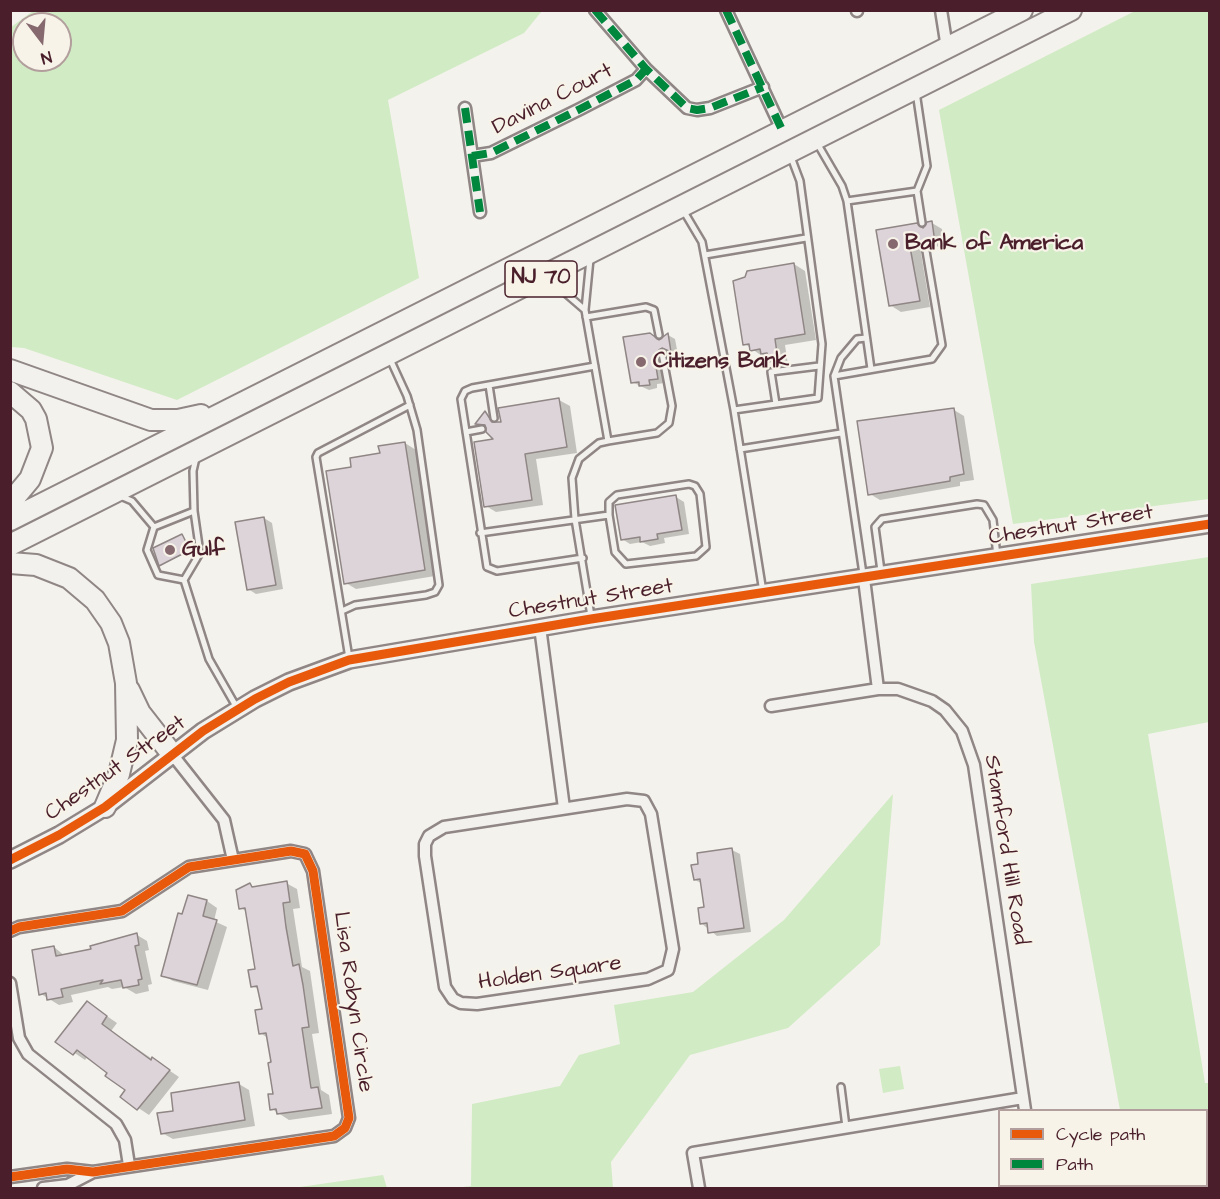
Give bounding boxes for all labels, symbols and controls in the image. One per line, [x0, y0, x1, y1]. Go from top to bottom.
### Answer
north arrow [12, 12, 72, 72]
text: N [39, 45, 54, 69]
street label: Davina Court [488, 58, 618, 142]
place label: Bank of America [905, 231, 1083, 257]
marker: Bank of America [886, 237, 900, 251]
road number: NJ 70 [505, 261, 577, 297]
place label: Citizens Bank [653, 349, 789, 375]
marker: Citizens Bank [634, 355, 648, 369]
street label: Chestnut Street [987, 500, 1155, 552]
place label: Gulf [182, 537, 225, 563]
marker: Gulf [163, 543, 177, 557]
street label: Chestnut Street [507, 574, 675, 626]
street label: Chestnut Street [40, 711, 192, 827]
street label: Stamford Hill Road [977, 753, 1033, 947]
street label: Lisa Robyn Circle [326, 910, 378, 1094]
street label: Holden Square [477, 951, 623, 997]
legend [998, 1109, 1208, 1187]
text: Cycle path [1056, 1122, 1145, 1147]
text: Path [1056, 1152, 1093, 1177]

